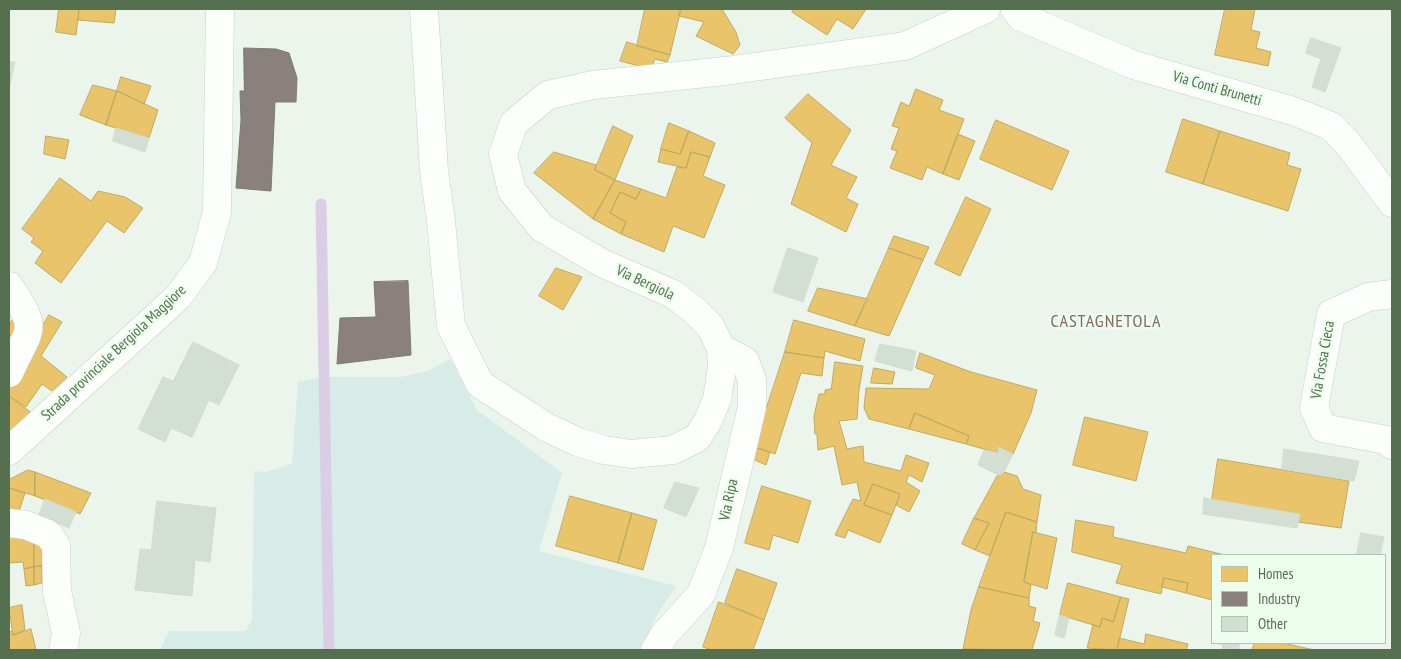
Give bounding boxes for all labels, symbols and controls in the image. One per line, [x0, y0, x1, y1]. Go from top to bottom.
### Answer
street label: Via Conti Brunetti [1171, 68, 1263, 110]
street label: Via Bergiola [613, 262, 677, 304]
street label: Strada provinciale Bergiola Maggiore [38, 281, 190, 425]
district label: CASTAGNETOLA [1049, 311, 1163, 333]
street label: Via Fossa Cieca [1307, 320, 1339, 400]
street label: Via Ripa [716, 477, 742, 523]
legend [1211, 554, 1386, 644]
text: Homes [1258, 564, 1294, 583]
text: Industry [1258, 589, 1300, 608]
text: Other [1258, 614, 1287, 633]

